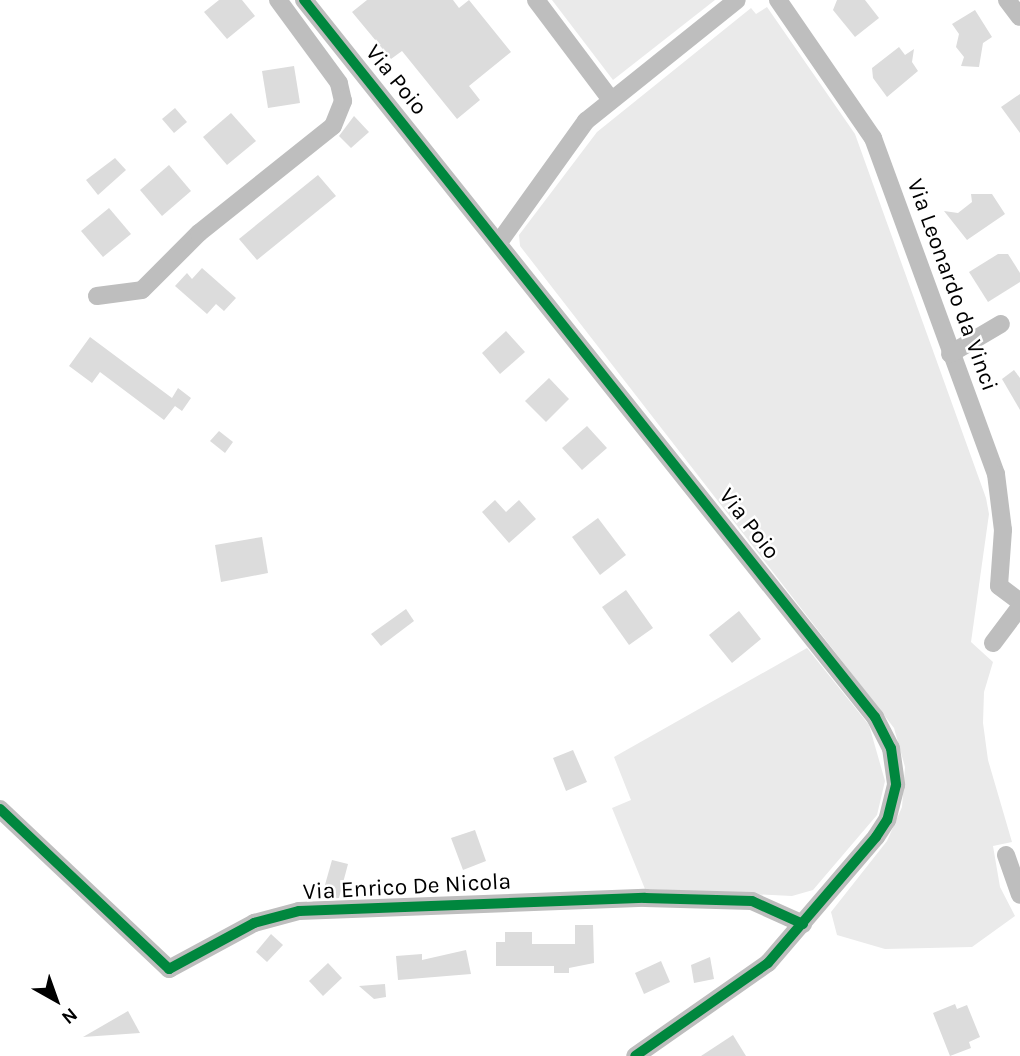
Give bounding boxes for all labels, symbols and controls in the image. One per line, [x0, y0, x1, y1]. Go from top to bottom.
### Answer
street label: Via Poio [359, 39, 433, 121]
street label: Via Leonardo da Vinci [901, 175, 1003, 395]
street label: Via Poio [713, 483, 785, 565]
street label: Via Enrico De Nicola [302, 868, 512, 906]
north arrow [21, 965, 91, 1035]
text: N [57, 1003, 82, 1029]

